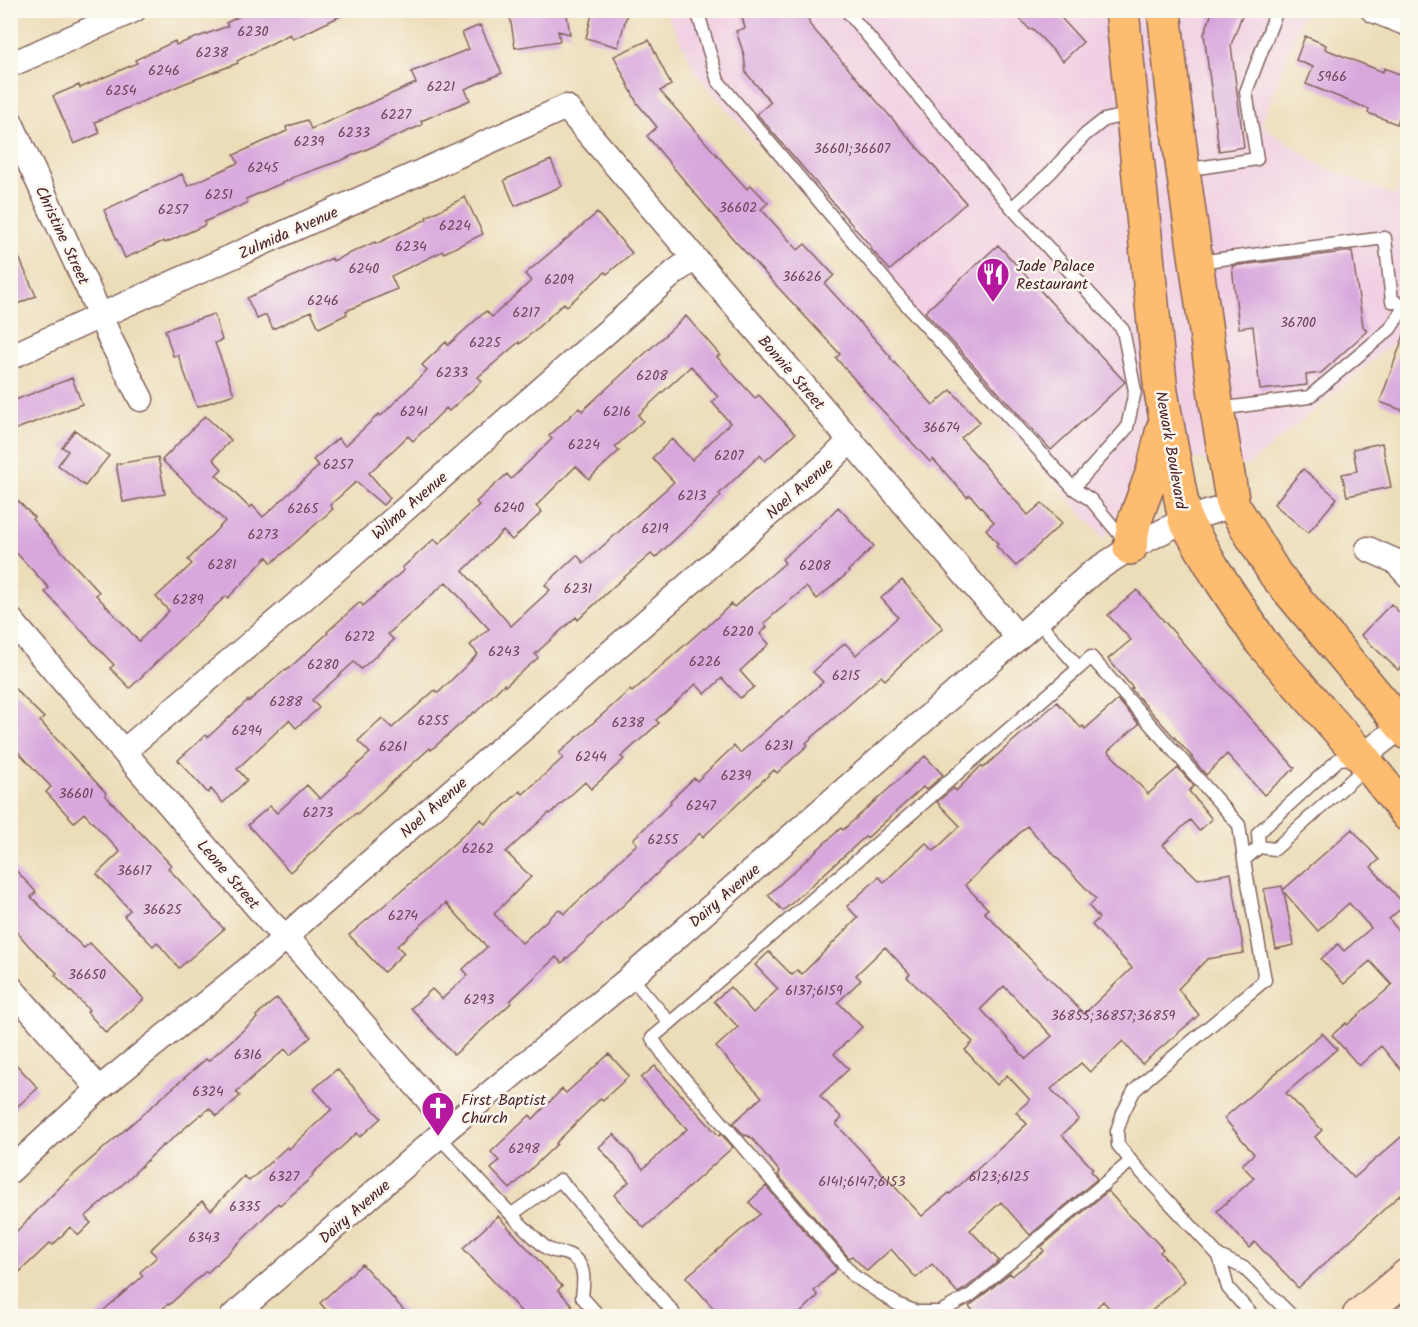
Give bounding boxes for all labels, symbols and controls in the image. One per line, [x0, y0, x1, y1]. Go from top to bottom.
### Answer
house number: 6230 [238, 21, 268, 43]
house number: 6238 [196, 42, 229, 64]
house number: 6246 [148, 60, 180, 82]
house number: 5966 [1317, 66, 1347, 88]
house number: 6221 [427, 76, 455, 98]
house number: 6254 [105, 80, 137, 102]
house number: 6227 [381, 104, 412, 126]
house number: 6233 [338, 122, 370, 144]
house number: 6239 [294, 131, 325, 153]
house number: 36601;36607 [814, 138, 891, 160]
house number: 6245 [247, 157, 280, 179]
street label: Christine Street [28, 182, 96, 290]
house number: 6251 [205, 184, 233, 206]
house number: 36602 [719, 197, 757, 219]
house number: 6257 [158, 199, 188, 221]
street label: Zulmida Avenue [235, 200, 343, 267]
house number: 6224 [439, 215, 471, 237]
house number: 6234 [395, 236, 427, 258]
place label: Jade Palace Restaurant [1016, 254, 1095, 297]
restaurant icon: Jade Palace Restaurant [975, 256, 1011, 303]
house number: 6240 [349, 258, 379, 280]
house number: 36626 [782, 266, 822, 288]
house number: 6209 [544, 269, 574, 291]
house number: 6246 [307, 290, 339, 312]
house number: 6217 [513, 302, 540, 324]
house number: 36700 [1280, 312, 1316, 334]
street label: Bonnie Street [751, 330, 831, 417]
house number: 6225 [469, 332, 502, 354]
house number: 6233 [436, 362, 468, 384]
house number: 6208 [636, 365, 668, 387]
street label: Newark Boulevard [1148, 389, 1193, 512]
house number: 6241 [400, 401, 428, 423]
house number: 6216 [603, 401, 631, 423]
house number: 36674 [922, 417, 960, 439]
house number: 6224 [568, 434, 600, 456]
house number: 6207 [714, 445, 744, 467]
street label: Noel Avenue [761, 453, 839, 526]
house number: 6257 [323, 454, 353, 476]
street label: Wilma Avenue [366, 466, 454, 546]
house number: 6213 [678, 485, 706, 507]
house number: 6240 [494, 497, 524, 519]
house number: 6265 [287, 498, 320, 520]
house number: 6219 [641, 518, 669, 540]
house number: 6273 [248, 524, 278, 546]
house number: 6281 [208, 554, 236, 576]
house number: 6208 [799, 555, 831, 577]
house number: 6231 [564, 578, 592, 600]
house number: 6289 [172, 589, 204, 611]
house number: 6220 [722, 621, 754, 643]
house number: 6272 [345, 626, 375, 648]
house number: 6243 [488, 641, 520, 663]
house number: 6226 [689, 651, 721, 673]
house number: 6280 [307, 654, 339, 676]
house number: 6215 [832, 665, 861, 687]
house number: 6288 [270, 691, 303, 713]
house number: 6255 [418, 710, 450, 732]
house number: 6238 [612, 712, 645, 734]
house number: 6294 [232, 720, 263, 742]
house number: 6231 [765, 735, 793, 757]
house number: 6261 [379, 736, 407, 758]
house number: 6244 [575, 746, 607, 768]
house number: 6239 [721, 765, 752, 787]
street label: Noel Avenue [395, 772, 473, 845]
house number: 36601 [59, 783, 93, 805]
house number: 6247 [686, 795, 717, 817]
house number: 6273 [303, 802, 333, 824]
house number: 6255 [648, 829, 680, 851]
street label: Leone Street [190, 834, 266, 916]
house number: 6262 [462, 838, 494, 860]
street label: Dairy Avenue [684, 858, 766, 934]
house number: 36617 [117, 860, 152, 882]
house number: 36625 [142, 899, 183, 921]
house number: 6274 [388, 905, 418, 927]
house number: 36650 [68, 964, 106, 986]
house number: 6137;6159 [785, 980, 843, 1002]
house number: 6293 [464, 989, 494, 1011]
house number: 36855;36857;36859 [1051, 1005, 1175, 1027]
house number: 6316 [234, 1044, 262, 1066]
house number: 6324 [192, 1081, 224, 1103]
place label: First Baptist Church [461, 1088, 547, 1131]
church icon: First Baptist Church [420, 1090, 456, 1137]
house number: 6298 [508, 1138, 540, 1160]
house number: 6327 [269, 1166, 300, 1188]
house number: 6123;6125 [969, 1166, 1031, 1188]
house number: 6141;6147;6153 [819, 1171, 905, 1193]
street label: Dairy Avenue [314, 1174, 396, 1250]
house number: 6335 [229, 1196, 262, 1218]
house number: 6343 [188, 1227, 220, 1249]

